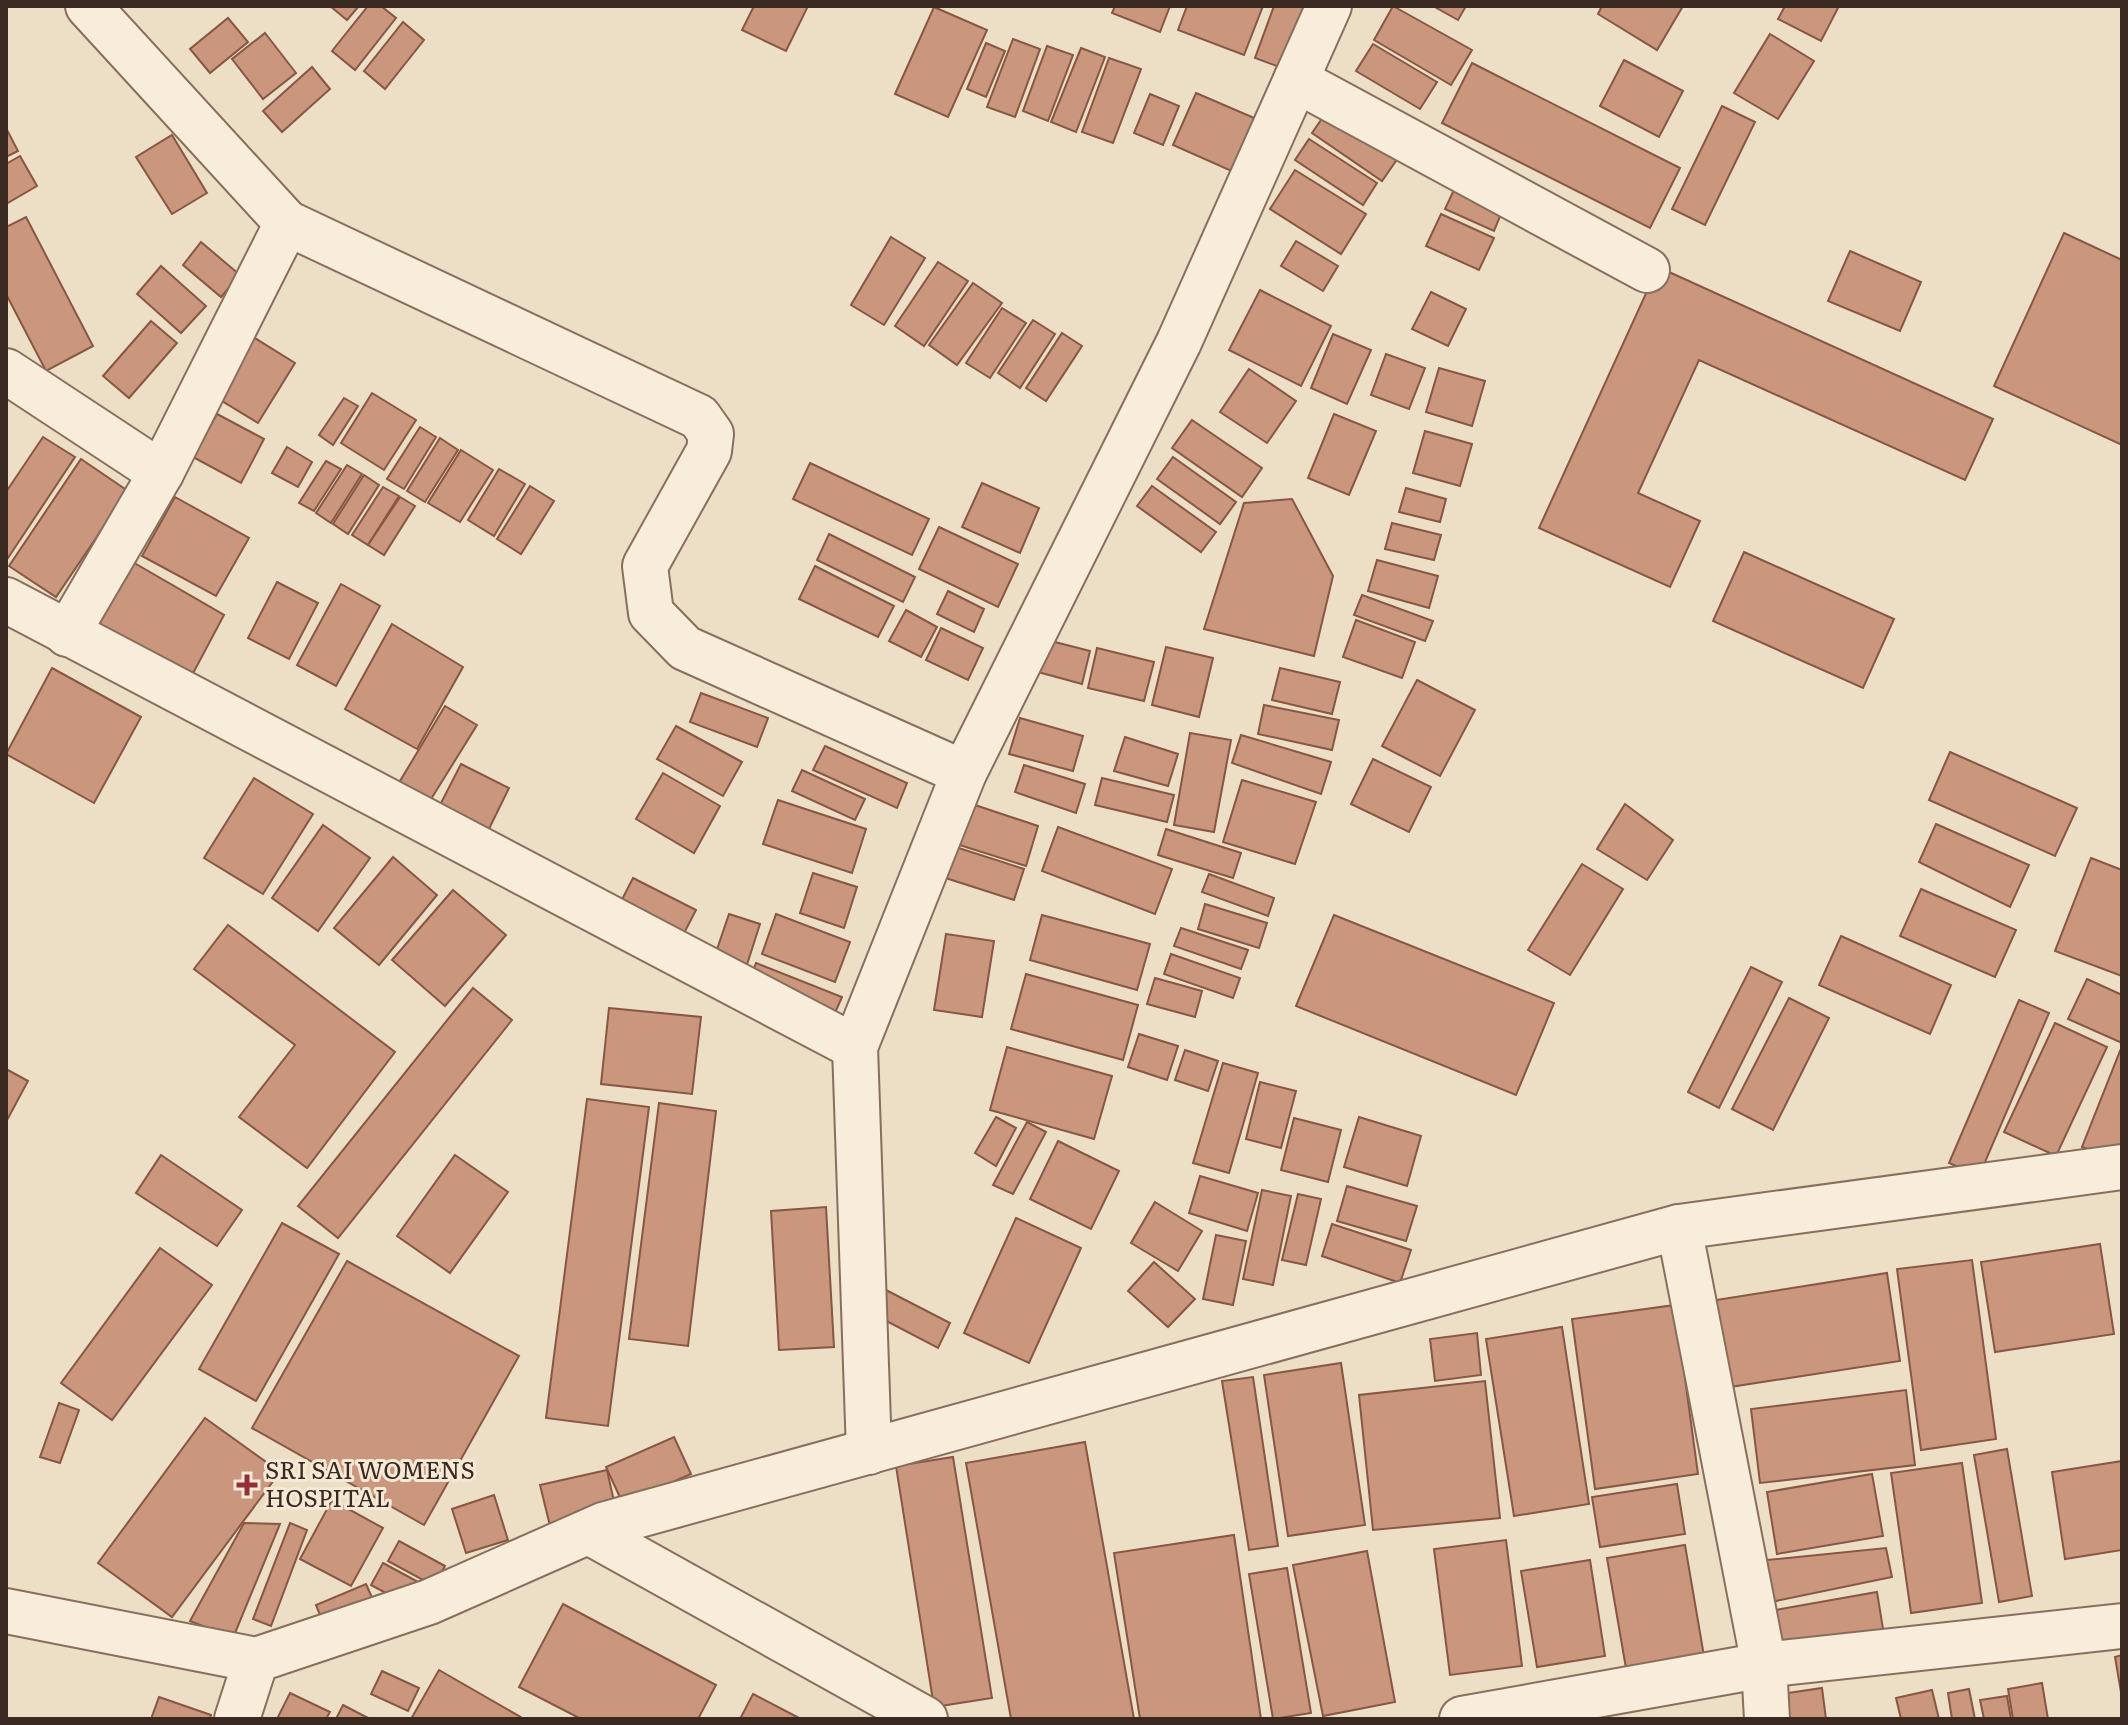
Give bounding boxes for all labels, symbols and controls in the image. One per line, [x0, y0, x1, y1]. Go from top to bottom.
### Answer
place label: SRI SAI WOMENS HOSPITAL [265, 1451, 475, 1514]
marker: SRI SAI WOMENS HOSPITAL [236, 1474, 258, 1496]

